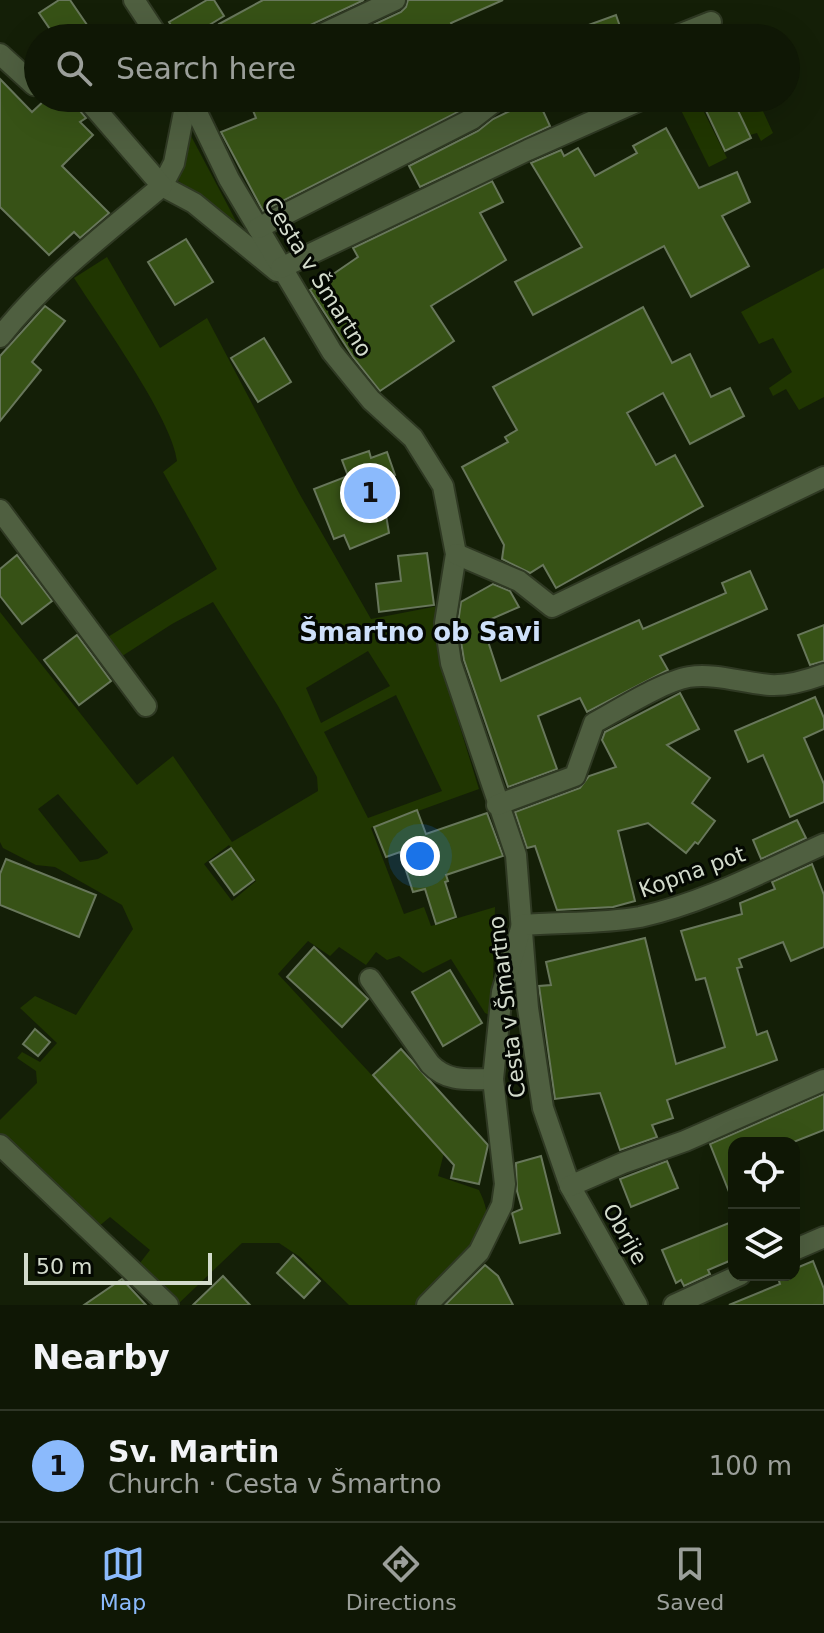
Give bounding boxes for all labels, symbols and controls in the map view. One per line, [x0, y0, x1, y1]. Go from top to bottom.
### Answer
search box [24, 24, 800, 112]
icon: search [52, 46, 96, 90]
text: Search here [116, 51, 296, 86]
street label: Cesta v Šmartno [259, 193, 377, 361]
pin: 1 [344, 463, 396, 523]
district label: Šmartno ob Savi [299, 616, 541, 647]
your location [400, 836, 440, 876]
street label: Kopna pot [635, 841, 749, 903]
street label: Cesta v Šmartno [483, 914, 531, 1100]
map controls [728, 1137, 800, 1281]
button: locate [728, 1137, 800, 1209]
street label: Obrije [598, 1199, 652, 1269]
button: layers [728, 1209, 800, 1281]
scale bar [24, 1249, 212, 1285]
text: 50 m [36, 1254, 92, 1279]
text: Nearby [32, 1337, 170, 1377]
text: Sv. Martin [108, 1434, 279, 1469]
text: 1 [49, 1451, 67, 1481]
text: 100 m [709, 1451, 792, 1481]
text: Church · Cesta v Šmartno [108, 1469, 442, 1499]
tab: Map [100, 1542, 146, 1615]
tab: Directions [346, 1542, 457, 1615]
tab: Saved [656, 1542, 724, 1615]

